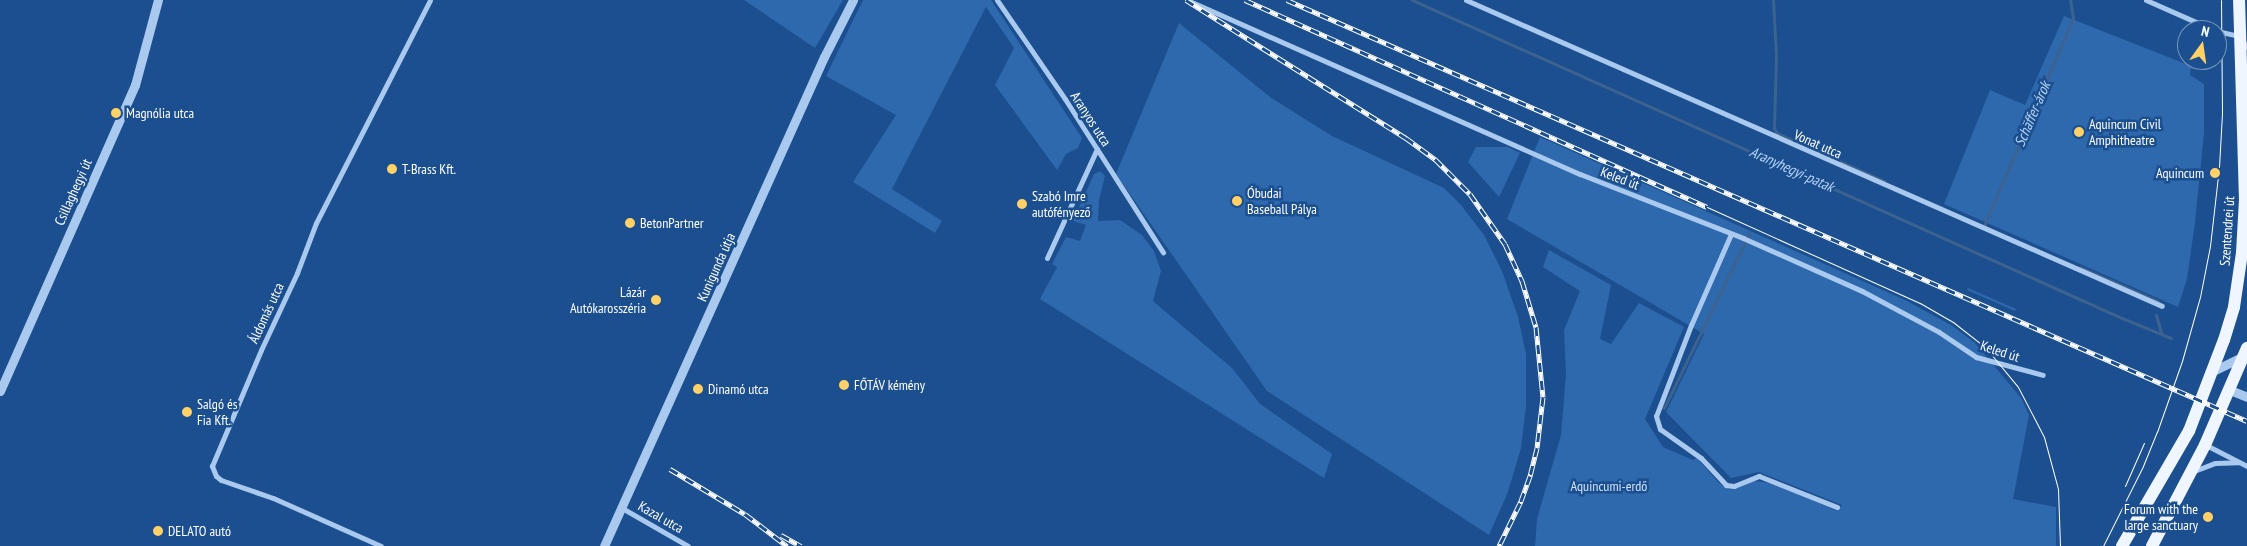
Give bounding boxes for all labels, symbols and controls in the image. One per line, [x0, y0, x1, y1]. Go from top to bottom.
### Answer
north arrow [2177, 20, 2227, 70]
text: N [2200, 22, 2211, 41]
water label: Schäffer-árok [2010, 79, 2054, 149]
street label: Aranyos utca [1067, 89, 1115, 149]
place label: Magnólia utca [126, 105, 194, 121]
marker: Magnólia utca [110, 107, 122, 119]
place label: Aquincum Civil Amphitheatre [2089, 116, 2161, 148]
street label: Vonat utca [1791, 126, 1845, 162]
marker: Aquincum Civil Amphitheatre [2073, 126, 2085, 138]
water label: Aranyhegyi-patak [1747, 142, 1837, 196]
street label: Csillaghegyi út [51, 156, 95, 228]
place label: T-Brass Kft. [402, 161, 456, 177]
marker: T-Brass Kft. [386, 163, 398, 175]
street label: Keled út [1598, 163, 1642, 193]
place label: Aquincum [2156, 165, 2204, 181]
marker: Aquincum [2208, 166, 2222, 180]
place label: Óbudai Baseball Pálya [1247, 185, 1317, 218]
place label: Szabó Imre autófényező [1032, 188, 1091, 220]
marker: Óbudai Baseball Pálya [1231, 195, 1243, 207]
street label: Szentendrei út [2216, 195, 2238, 267]
marker: Szabó Imre autófényező [1016, 198, 1028, 210]
place label: BetonPartner [640, 215, 704, 231]
marker: BetonPartner [624, 217, 636, 229]
street label: Kunigunda útja [693, 230, 739, 304]
street label: Áldomás utca [245, 280, 287, 346]
place label: Lázár Autókarosszéria [570, 284, 646, 316]
marker: Lázár Autókarosszéria [650, 294, 662, 306]
street label: Keled út [1978, 337, 2022, 365]
place label: FŐTÁV kémény [854, 377, 925, 393]
marker: FŐTÁV kémény [838, 379, 850, 391]
place label: Dinamó utca [708, 381, 769, 397]
marker: Dinamó utca [692, 383, 704, 395]
place label: Salgó és Fia Kft. [197, 396, 237, 428]
marker: Salgó és Fia Kft. [181, 406, 193, 418]
park label: Aquincumi-erdő [1571, 478, 1647, 494]
street label: Kazal utca [635, 497, 687, 537]
place label: Forum with the large sanctuary [2124, 501, 2198, 534]
marker: Forum with the large sanctuary [2202, 511, 2214, 523]
place label: DELATO autó [168, 523, 231, 539]
marker: DELATO autó [152, 525, 164, 537]

